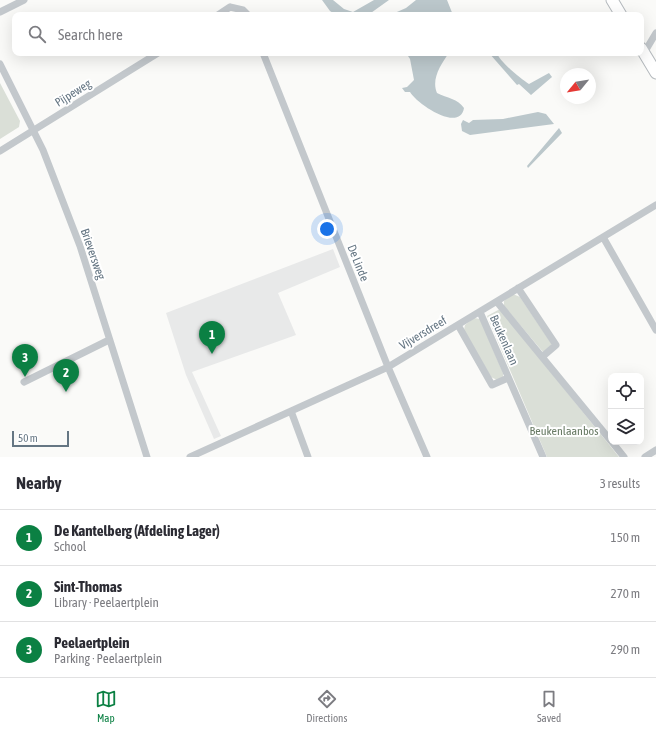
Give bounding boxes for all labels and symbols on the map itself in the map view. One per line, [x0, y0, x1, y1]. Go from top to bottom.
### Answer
north arrow [560, 68, 596, 104]
street label: Pijpeweg [52, 76, 94, 109]
your location [317, 219, 337, 239]
street label: Brieversweg [78, 227, 109, 282]
street label: De Linde [344, 243, 372, 283]
street label: Vijversdreef [397, 313, 450, 353]
street label: Beukenlaan [487, 313, 521, 367]
pin: 1 [199, 321, 225, 354]
pin: 3 [12, 344, 38, 377]
pin: 2 [53, 359, 79, 392]
park label: Beukenlaanbos [530, 424, 598, 438]
scale bar [12, 429, 69, 448]

